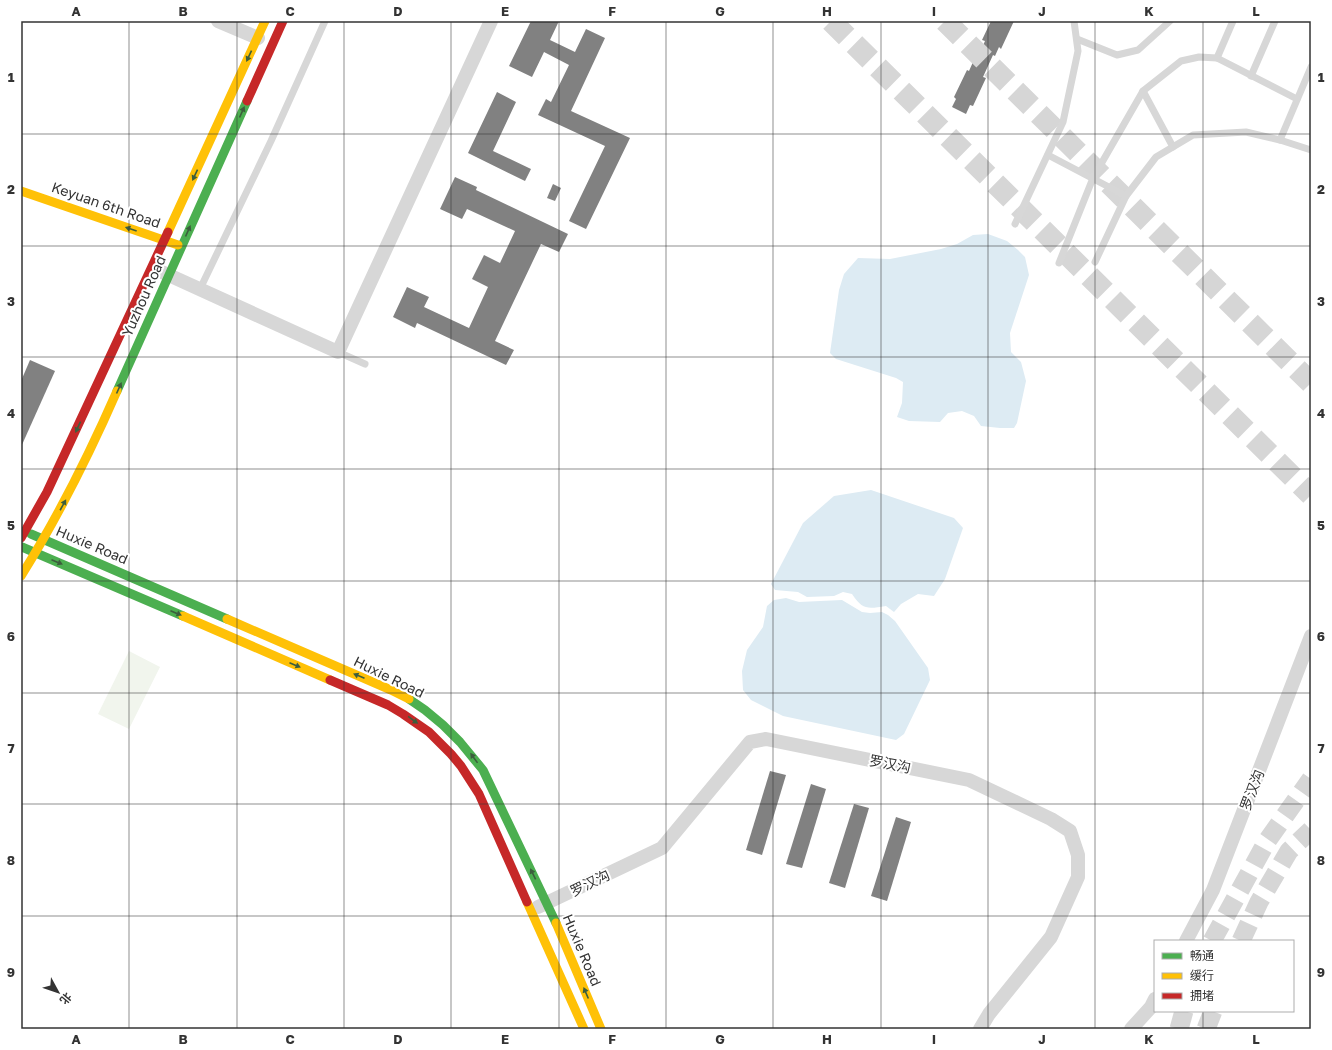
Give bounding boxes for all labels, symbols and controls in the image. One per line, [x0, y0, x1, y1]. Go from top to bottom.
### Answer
text: A [71, 3, 81, 19]
text: B [178, 3, 188, 19]
text: C [285, 3, 295, 19]
text: D [393, 3, 403, 19]
text: E [501, 3, 509, 19]
text: F [608, 3, 616, 19]
text: G [715, 3, 725, 19]
text: H [822, 3, 832, 19]
text: I [932, 3, 936, 19]
text: J [1038, 3, 1046, 19]
text: K [1144, 3, 1154, 19]
text: L [1252, 3, 1260, 19]
one-way arrow [246, 51, 252, 62]
text: 1 [8, 69, 15, 85]
text: 1 [1318, 69, 1325, 85]
one-way arrow [239, 107, 245, 118]
one-way arrow [192, 169, 198, 180]
street label: Keyuan 6th Road [49, 178, 163, 231]
text: 2 [7, 181, 15, 197]
text: 2 [1317, 181, 1325, 197]
one-way arrow [186, 224, 192, 236]
one-way arrow [125, 226, 137, 232]
street label: Yuzhou Road [118, 253, 169, 339]
text: 3 [7, 293, 15, 309]
text: 3 [1317, 293, 1325, 309]
one-way arrow [116, 382, 122, 394]
text: 4 [7, 405, 15, 421]
text: 4 [1317, 405, 1325, 421]
one-way arrow [75, 421, 81, 433]
one-way arrow [60, 500, 66, 511]
text: 5 [7, 517, 15, 533]
text: 5 [1317, 517, 1325, 533]
street label: Huxie Road [54, 522, 131, 567]
one-way arrow [51, 559, 63, 565]
one-way arrow [171, 610, 182, 616]
text: 6 [7, 628, 15, 644]
text: 6 [1317, 628, 1325, 644]
street label: Huxie Road [351, 652, 427, 701]
one-way arrow [290, 662, 302, 668]
one-way arrow [353, 673, 364, 679]
one-way arrow [408, 716, 418, 724]
text: 7 [7, 740, 15, 756]
text: 7 [1317, 740, 1325, 756]
street label: 罗汉沟 [868, 751, 912, 776]
one-way arrow [470, 753, 478, 764]
street label: 罗汉沟 [1236, 767, 1267, 812]
text: 8 [7, 852, 15, 868]
text: 8 [1317, 852, 1325, 868]
street label: 罗汉沟 [567, 866, 612, 899]
one-way arrow [530, 868, 536, 880]
street label: Huxie Road [560, 911, 605, 988]
legend [1154, 940, 1294, 1012]
text: 畅通 [1190, 948, 1214, 963]
text: 9 [7, 964, 15, 980]
text: 9 [1317, 964, 1325, 980]
text: 缓行 [1190, 968, 1214, 983]
north arrow [38, 972, 78, 1012]
one-way arrow [582, 987, 588, 999]
text: 拥堵 [1190, 988, 1214, 1003]
text: 北 [58, 990, 75, 1007]
text: A [71, 1031, 81, 1047]
text: B [178, 1031, 188, 1047]
text: C [285, 1031, 295, 1047]
text: D [393, 1031, 403, 1047]
text: E [501, 1031, 509, 1047]
text: F [608, 1031, 616, 1047]
text: G [715, 1031, 725, 1047]
text: H [822, 1031, 832, 1047]
text: I [932, 1031, 936, 1047]
text: J [1038, 1031, 1046, 1047]
text: K [1144, 1031, 1154, 1047]
text: L [1252, 1031, 1260, 1047]

